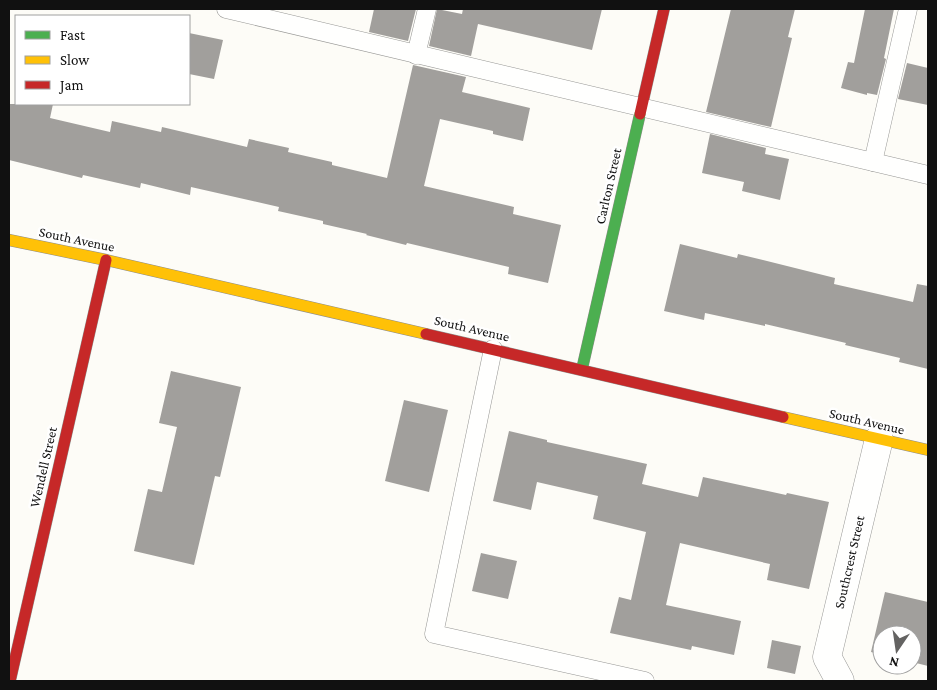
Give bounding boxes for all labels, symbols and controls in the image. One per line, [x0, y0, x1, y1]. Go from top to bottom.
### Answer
legend [15, 15, 190, 105]
text: Fast [60, 27, 86, 43]
text: Slow [60, 52, 90, 68]
text: Jam [58, 77, 83, 94]
street label: Carlton Street [591, 146, 625, 226]
street label: South Avenue [38, 223, 116, 255]
street label: South Avenue [433, 312, 511, 344]
street label: South Avenue [828, 405, 906, 437]
street label: Wendell Street [26, 425, 60, 509]
street label: Southcrest Street [830, 513, 868, 610]
north arrow [872, 625, 922, 675]
text: N [887, 654, 901, 672]

